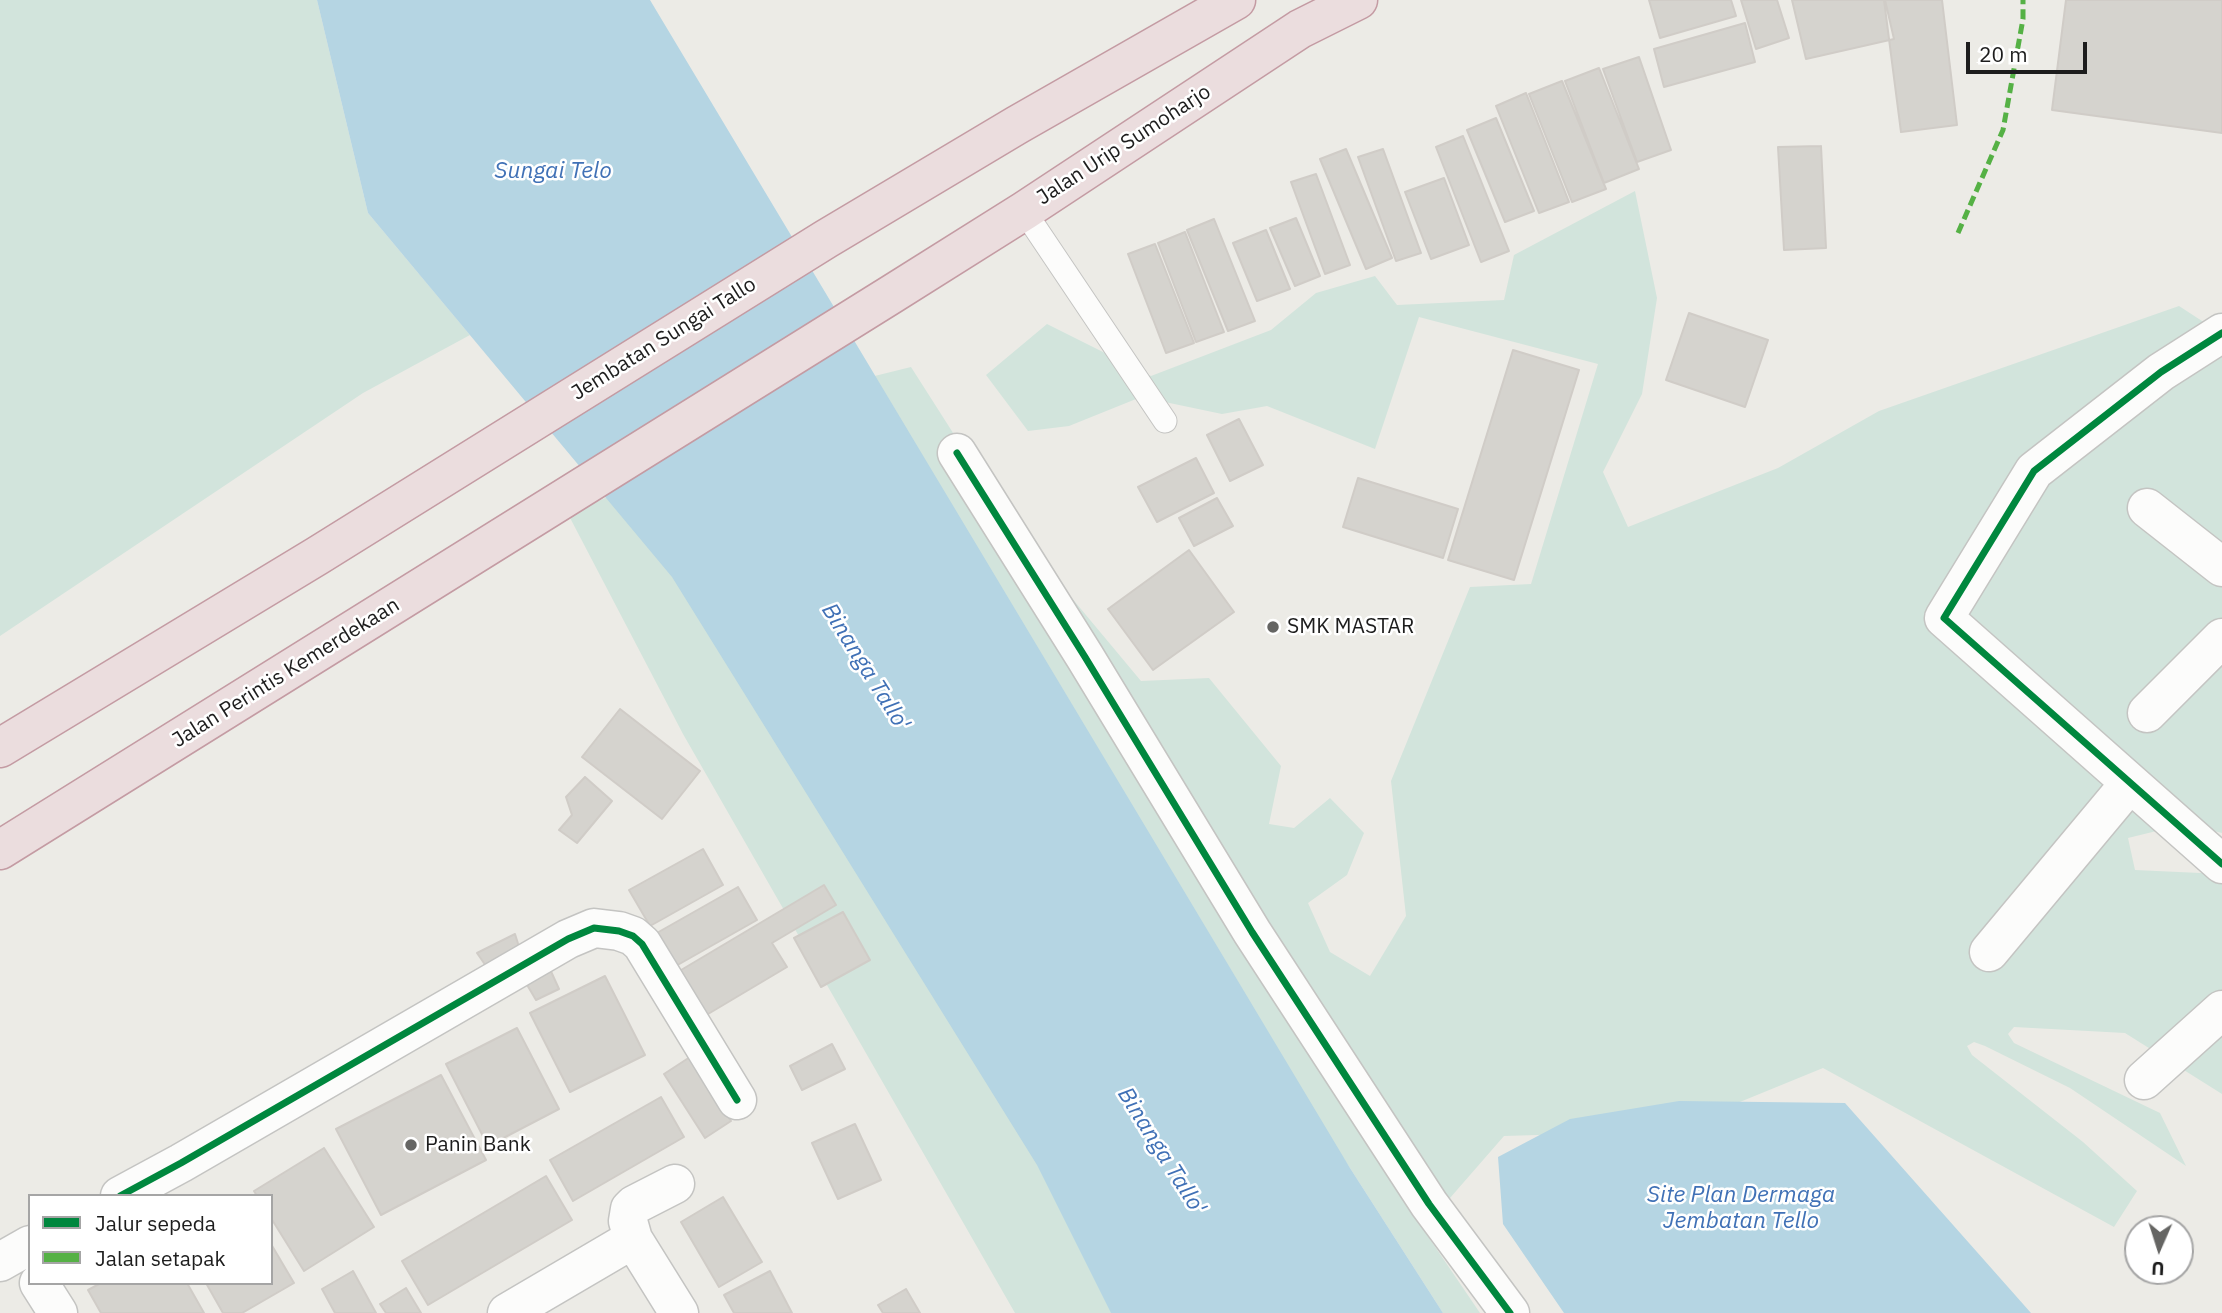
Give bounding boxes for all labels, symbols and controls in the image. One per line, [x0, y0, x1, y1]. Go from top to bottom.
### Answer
scale bar [1970, 28, 2091, 72]
text: 20 m [1979, 40, 2028, 68]
street label: Jalan Urip Sumoharjo [1032, 79, 1216, 211]
water label: Sungai Telo [494, 157, 612, 185]
street label: Jembatan Sungai Tallo [567, 272, 761, 406]
street label: Jalan Perintis Kemerdekaan [168, 593, 404, 753]
water label: Binanga Tallo' [815, 599, 915, 735]
place label: SMK MASTAR [1287, 614, 1415, 640]
marker: SMK MASTAR [1265, 619, 1281, 635]
water label: Binanga Tallo' [1111, 1083, 1211, 1219]
place label: Panin Bank [425, 1132, 531, 1158]
marker: Panin Bank [403, 1137, 419, 1153]
water label: Site Plan Dermaga Jembatan Tello [1647, 1181, 1835, 1235]
legend [28, 1194, 273, 1285]
text: Jalur sepeda [95, 1209, 216, 1237]
north arrow [2124, 1215, 2194, 1285]
text: Jalan setapak [95, 1244, 226, 1272]
text: U [2151, 1257, 2165, 1281]

